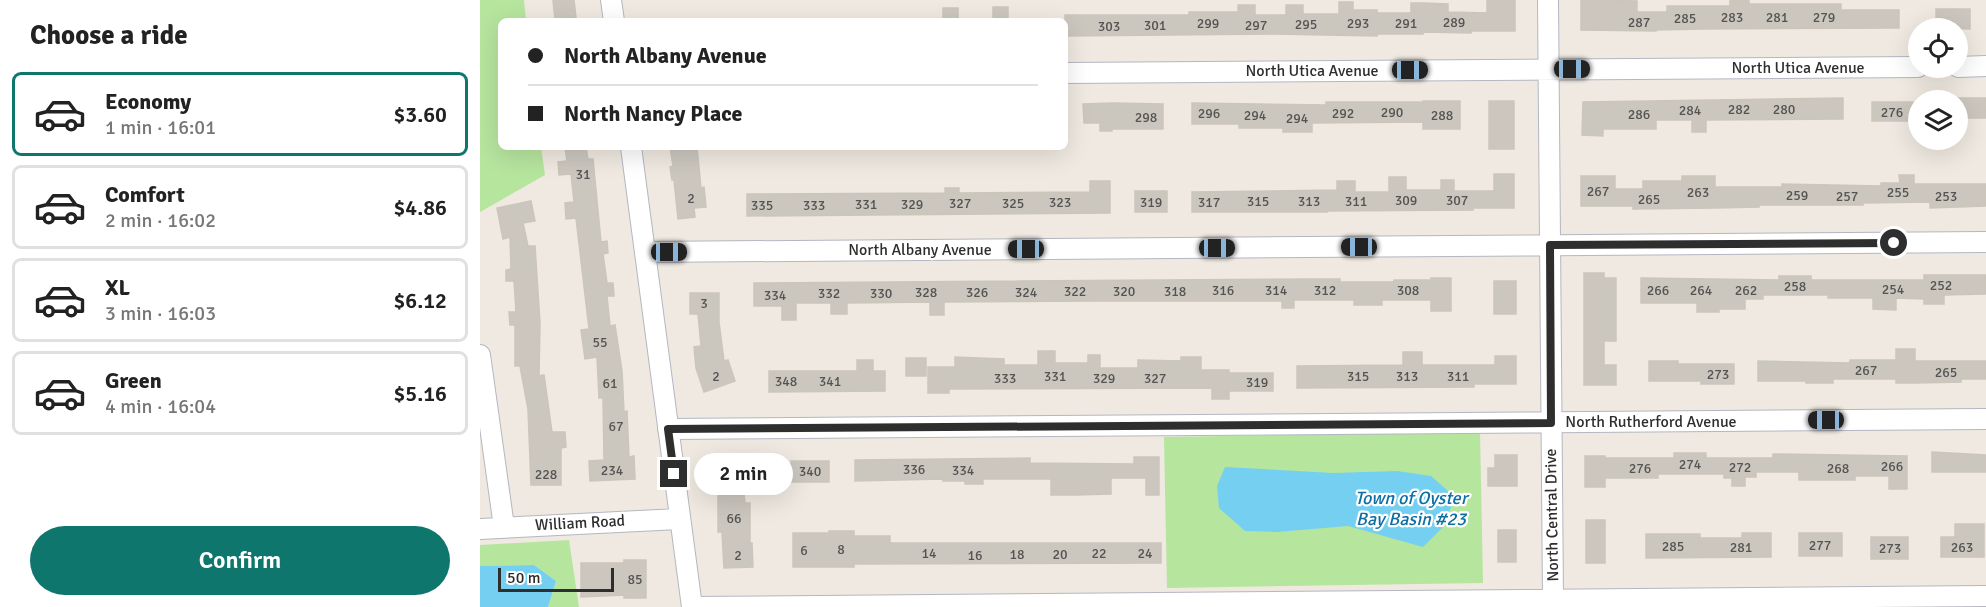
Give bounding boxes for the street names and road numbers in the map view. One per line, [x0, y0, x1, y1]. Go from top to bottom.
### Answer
street label: North Utica Avenue [1731, 58, 1865, 78]
street label: North Utica Avenue [1245, 61, 1379, 81]
street label: North Albany Avenue [848, 240, 992, 260]
street label: North Rutherford Avenue [1565, 412, 1737, 432]
street label: North Central Drive [1541, 448, 1563, 582]
street label: William Road [535, 511, 625, 535]

